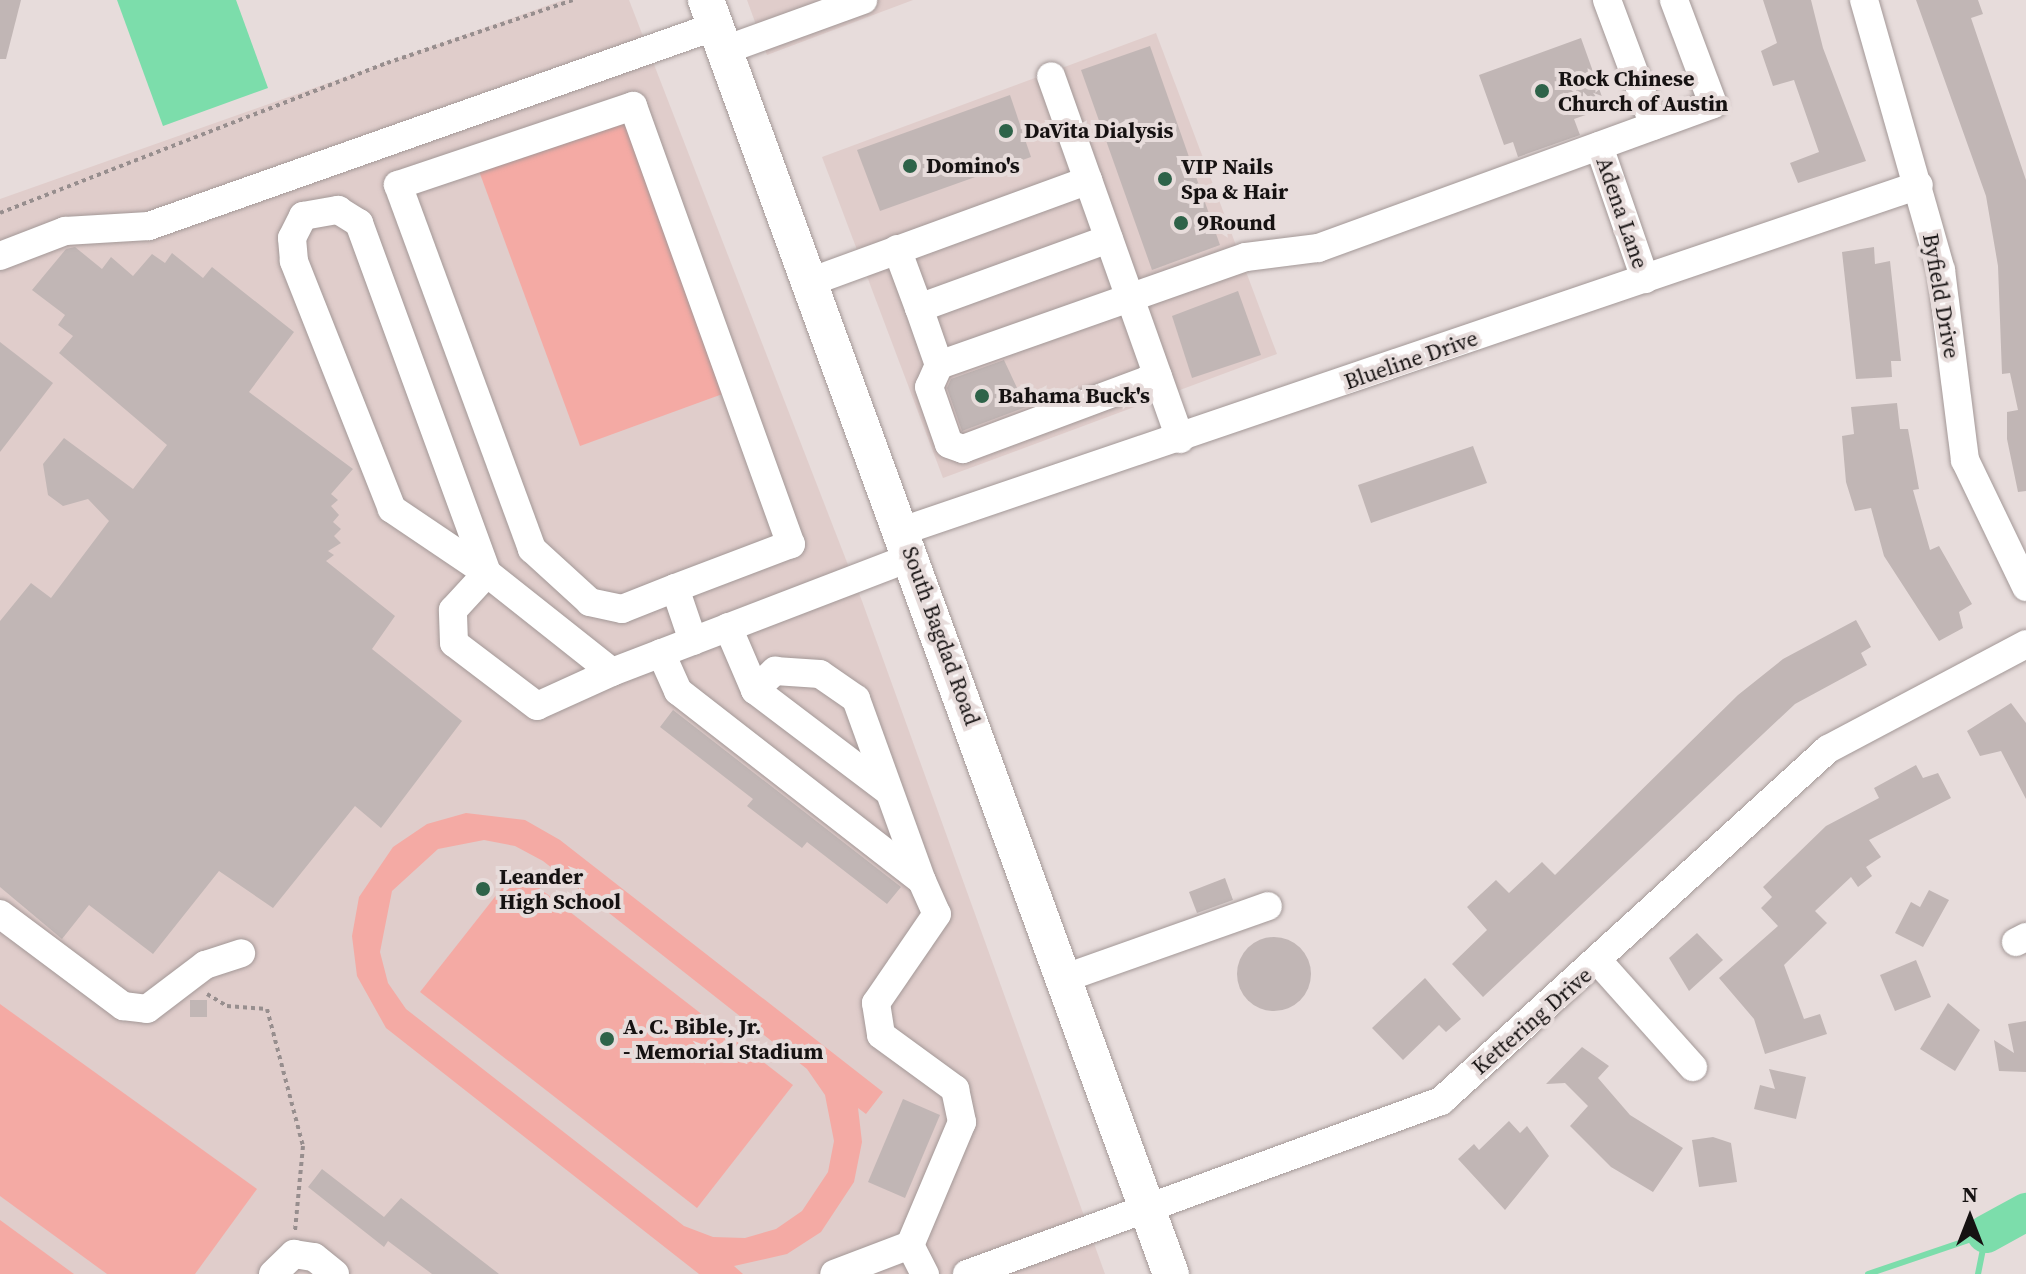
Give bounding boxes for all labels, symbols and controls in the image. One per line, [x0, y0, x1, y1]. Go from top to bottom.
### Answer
place label: Rock Chinese Church of Austin [1558, 65, 1728, 116]
marker: Rock Chinese Church of Austin [1533, 82, 1551, 100]
place label: DaVita Dialysis [1024, 118, 1173, 144]
marker: DaVita Dialysis [995, 120, 1017, 142]
place label: Domino's [926, 153, 1020, 179]
place label: VIP Nails Spa & Hair [1181, 153, 1288, 204]
street label: Adena Lane [1591, 154, 1653, 272]
marker: Domino's [901, 157, 919, 175]
marker: VIP Nails Spa & Hair [1156, 170, 1174, 188]
place label: 9Round [1197, 210, 1276, 236]
marker: 9Round [1172, 214, 1190, 232]
street label: Byfield Drive [1917, 231, 1965, 361]
street label: Blueline Drive [1341, 325, 1481, 395]
place label: Bahama Buck's [998, 383, 1150, 409]
marker: Bahama Buck's [973, 387, 991, 405]
street label: South Bagdad Road [896, 543, 986, 729]
place label: Leander High School [499, 863, 621, 914]
marker: Leander High School [474, 880, 492, 898]
street label: Kettering Drive [1467, 962, 1597, 1080]
place label: A. C. Bible, Jr. - Memorial Stadium [623, 1013, 823, 1064]
marker: A. C. Bible, Jr. - Memorial Stadium [598, 1030, 616, 1048]
north arrow [1930, 1178, 2010, 1258]
text: N [1962, 1179, 1978, 1209]

